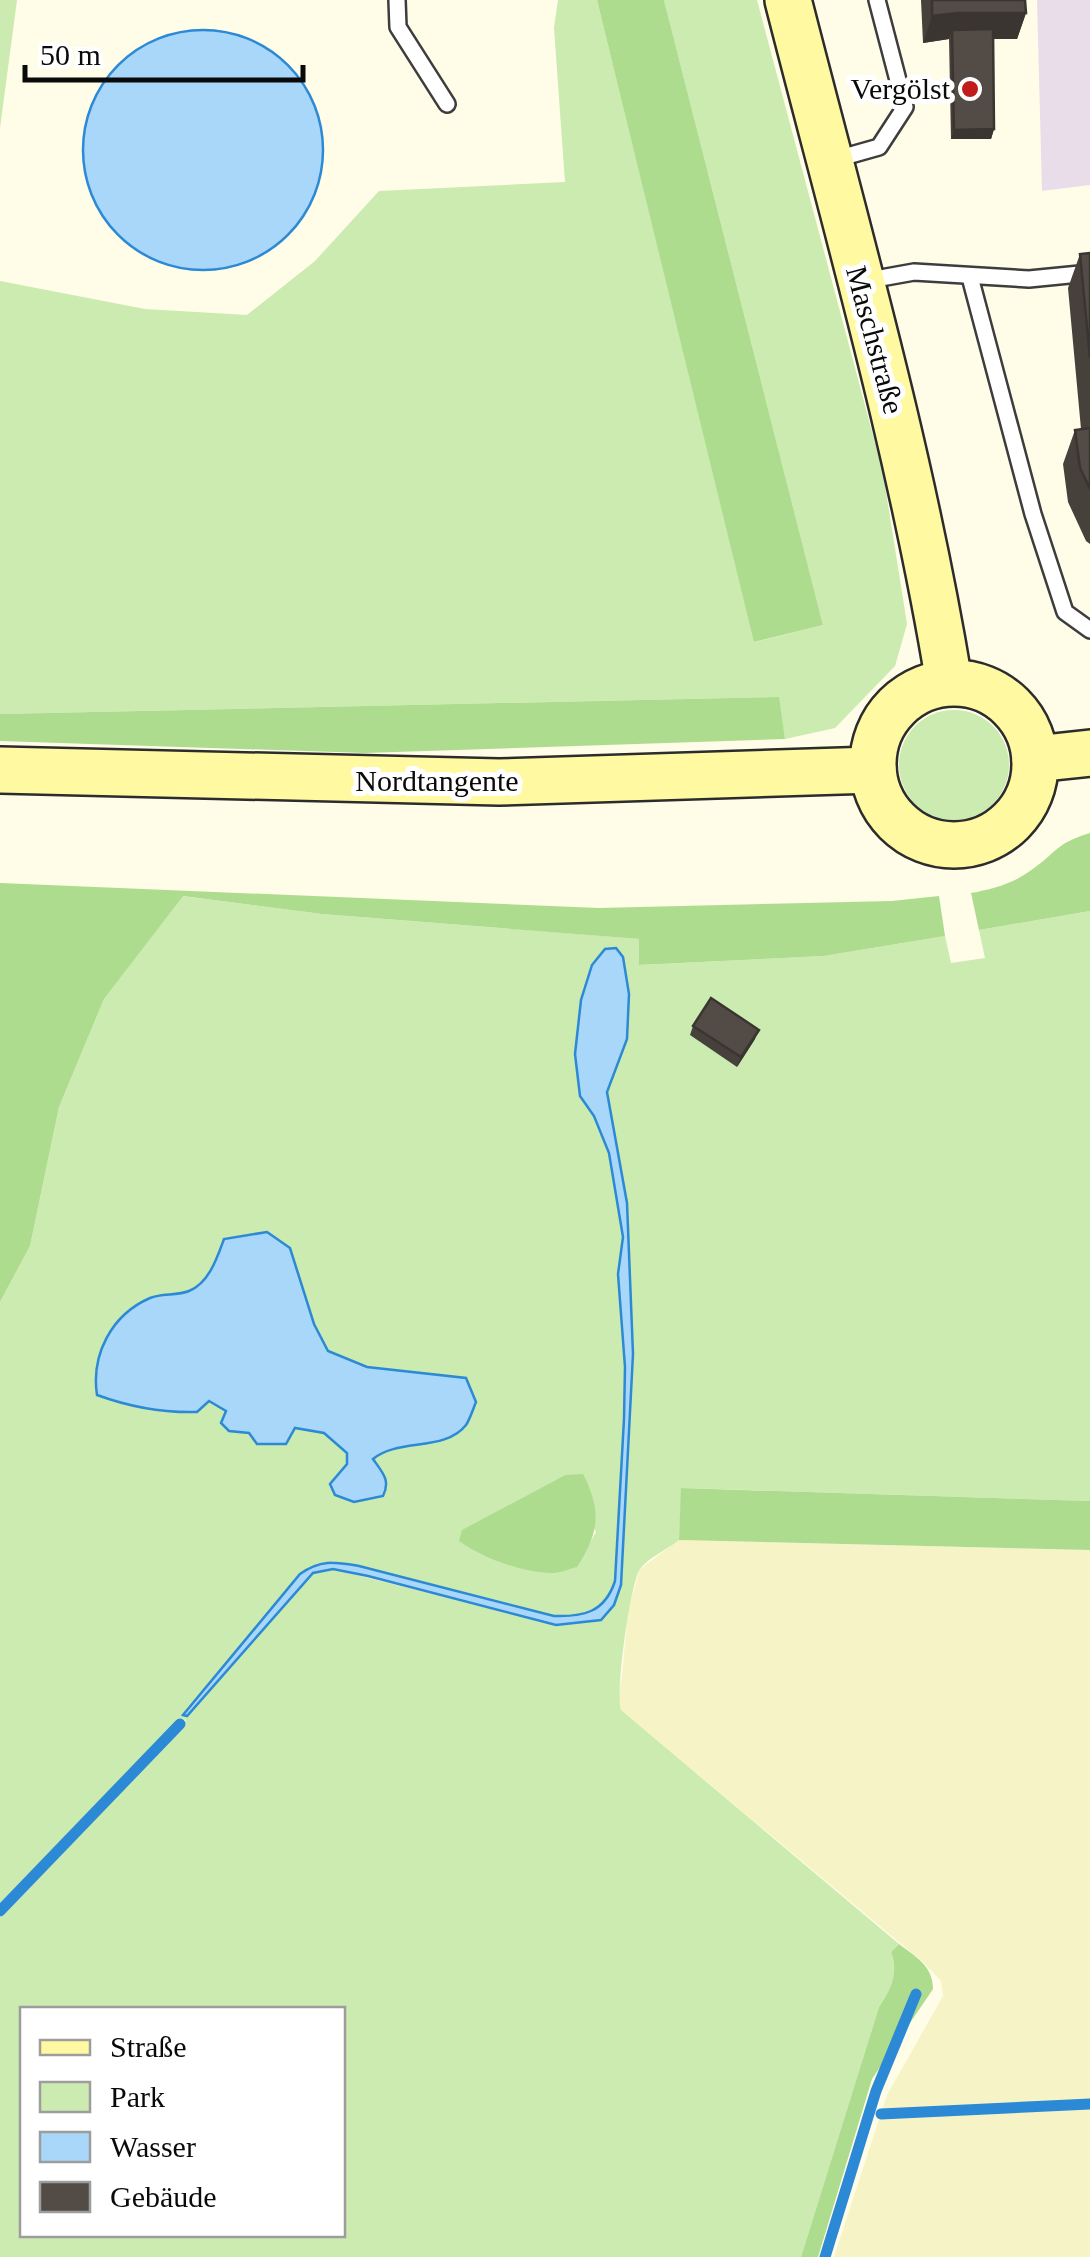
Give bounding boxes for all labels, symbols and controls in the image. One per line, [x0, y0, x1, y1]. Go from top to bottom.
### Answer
scale bar [25, 20, 302, 82]
text: 50 m [40, 38, 101, 71]
place label: Vergölst [851, 72, 951, 105]
marker: Vergölst [959, 78, 981, 100]
street label: Maschstraße [840, 262, 911, 417]
street label: Nordtangente [355, 764, 519, 797]
legend [20, 2007, 345, 2237]
text: Straße [110, 2030, 187, 2063]
text: Park [110, 2080, 165, 2113]
text: Wasser [110, 2130, 196, 2163]
text: Gebäude [110, 2180, 217, 2213]

